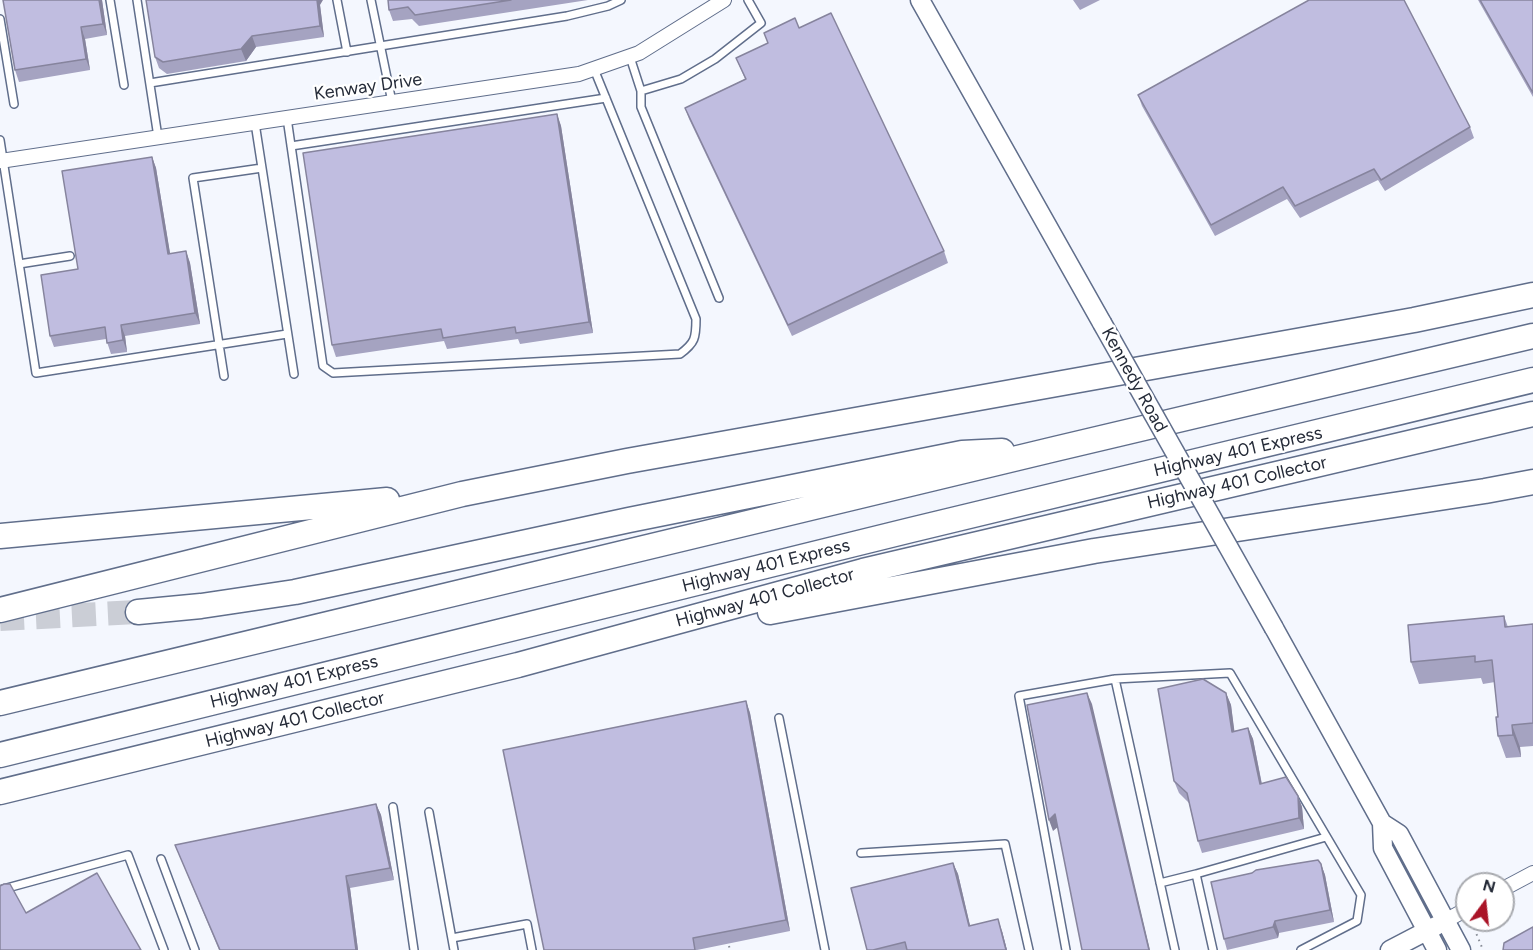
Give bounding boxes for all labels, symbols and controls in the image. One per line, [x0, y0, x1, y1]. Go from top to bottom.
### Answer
street label: Kenway Drive [313, 69, 423, 105]
street label: Kennedy Road [1096, 324, 1172, 436]
street label: Highway 401 Express [1152, 422, 1324, 482]
street label: Highway 401 Collector [1145, 452, 1329, 514]
street label: Highway 401 Express [680, 535, 852, 597]
street label: Highway 401 Collector [673, 564, 857, 632]
street label: Highway 401 Express [208, 651, 380, 713]
street label: Highway 401 Collector [203, 687, 387, 753]
north arrow [1455, 872, 1515, 932]
text: N [1481, 875, 1498, 897]

